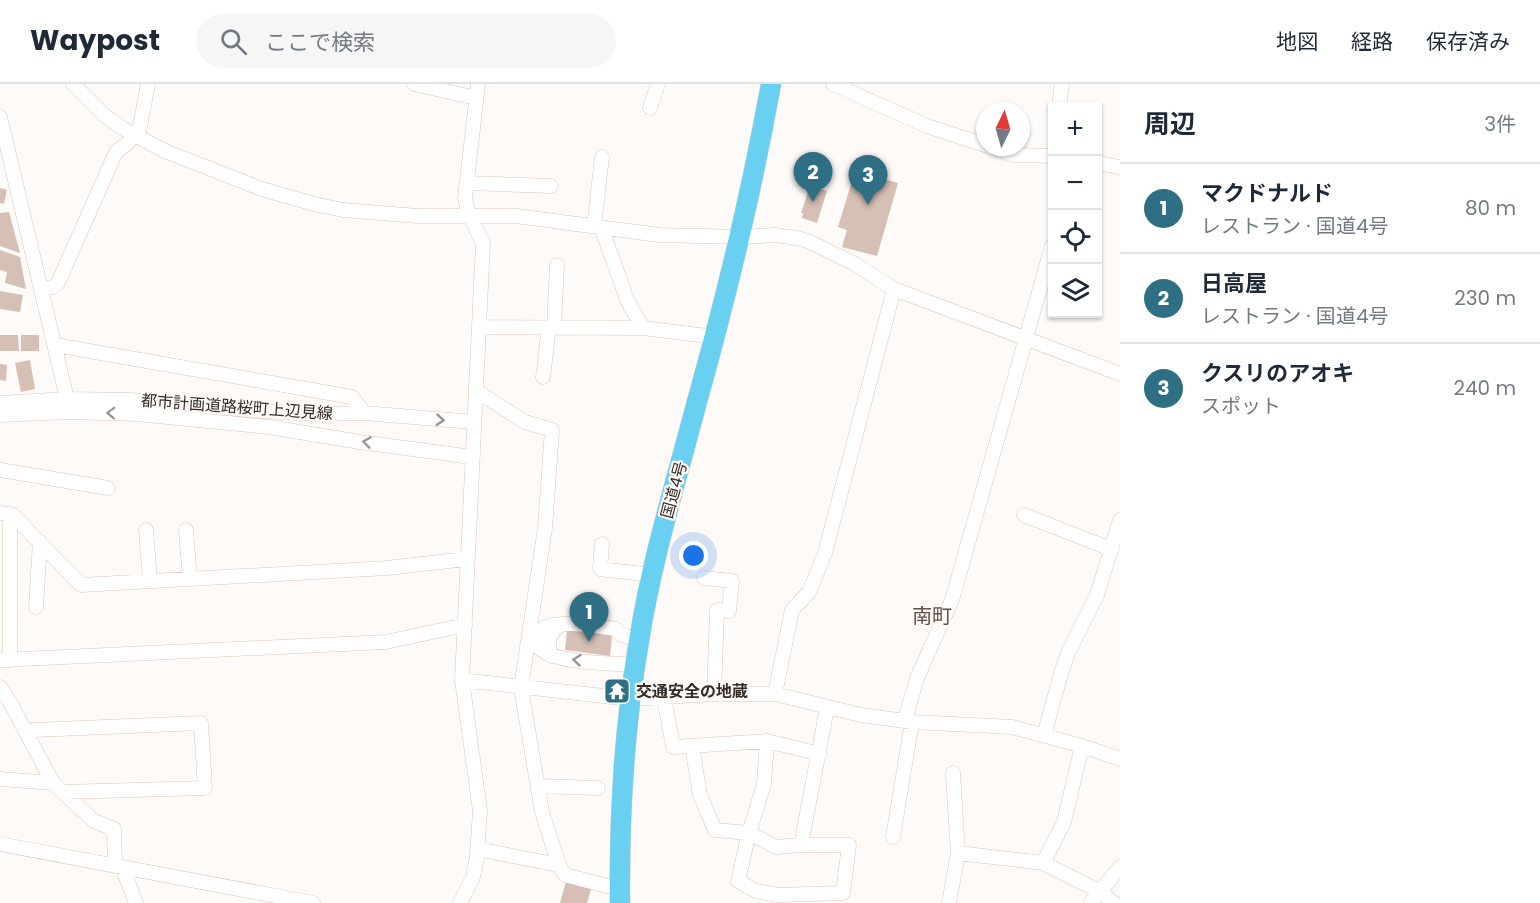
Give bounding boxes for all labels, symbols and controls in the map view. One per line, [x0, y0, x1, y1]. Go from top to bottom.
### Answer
search box [196, 14, 616, 68]
text: Waypost [30, 21, 160, 60]
icon: search [217, 25, 250, 58]
text: ここで検索 [265, 27, 375, 58]
text: 地図 [1276, 27, 1318, 56]
text: 経路 [1351, 27, 1393, 56]
text: 保存済み [1426, 27, 1510, 56]
north arrow [976, 102, 1030, 156]
map controls [1048, 102, 1102, 318]
button: + [1048, 102, 1102, 156]
text: 周辺 [1144, 106, 1196, 142]
text: 3件 [1484, 110, 1516, 138]
pin: 2 [794, 152, 832, 202]
pin: 3 [848, 156, 888, 205]
button: − [1048, 156, 1102, 210]
text: マクドナルド [1201, 178, 1333, 209]
text: 1 [1160, 194, 1167, 222]
text: 80 m [1465, 194, 1516, 222]
button: locate [1048, 210, 1102, 264]
text: レストラン · 国道4号 [1201, 212, 1389, 240]
button: layers [1048, 264, 1102, 318]
text: 日高屋 [1201, 268, 1267, 299]
text: 2 [1158, 284, 1169, 312]
text: 230 m [1454, 284, 1516, 312]
text: レストラン · 国道4号 [1201, 302, 1389, 330]
text: クスリのアオキ [1201, 358, 1354, 389]
text: 3 [1157, 374, 1170, 402]
text: 240 m [1453, 374, 1516, 402]
street label: 都市計画道路桜町上辺見線 [140, 389, 334, 425]
text: スポット [1201, 392, 1281, 420]
one-way arrow [107, 407, 116, 419]
one-way arrow [435, 413, 444, 426]
one-way arrow [363, 437, 372, 449]
street label: 国道4号 [655, 459, 693, 521]
your location [679, 541, 708, 570]
pin: 1 [570, 592, 608, 642]
district label: 南町 [912, 602, 952, 630]
one-way arrow [572, 654, 581, 667]
temple icon: 交通安全の地蔵 [602, 676, 632, 706]
place label: 交通安全の地蔵 [636, 680, 748, 703]

